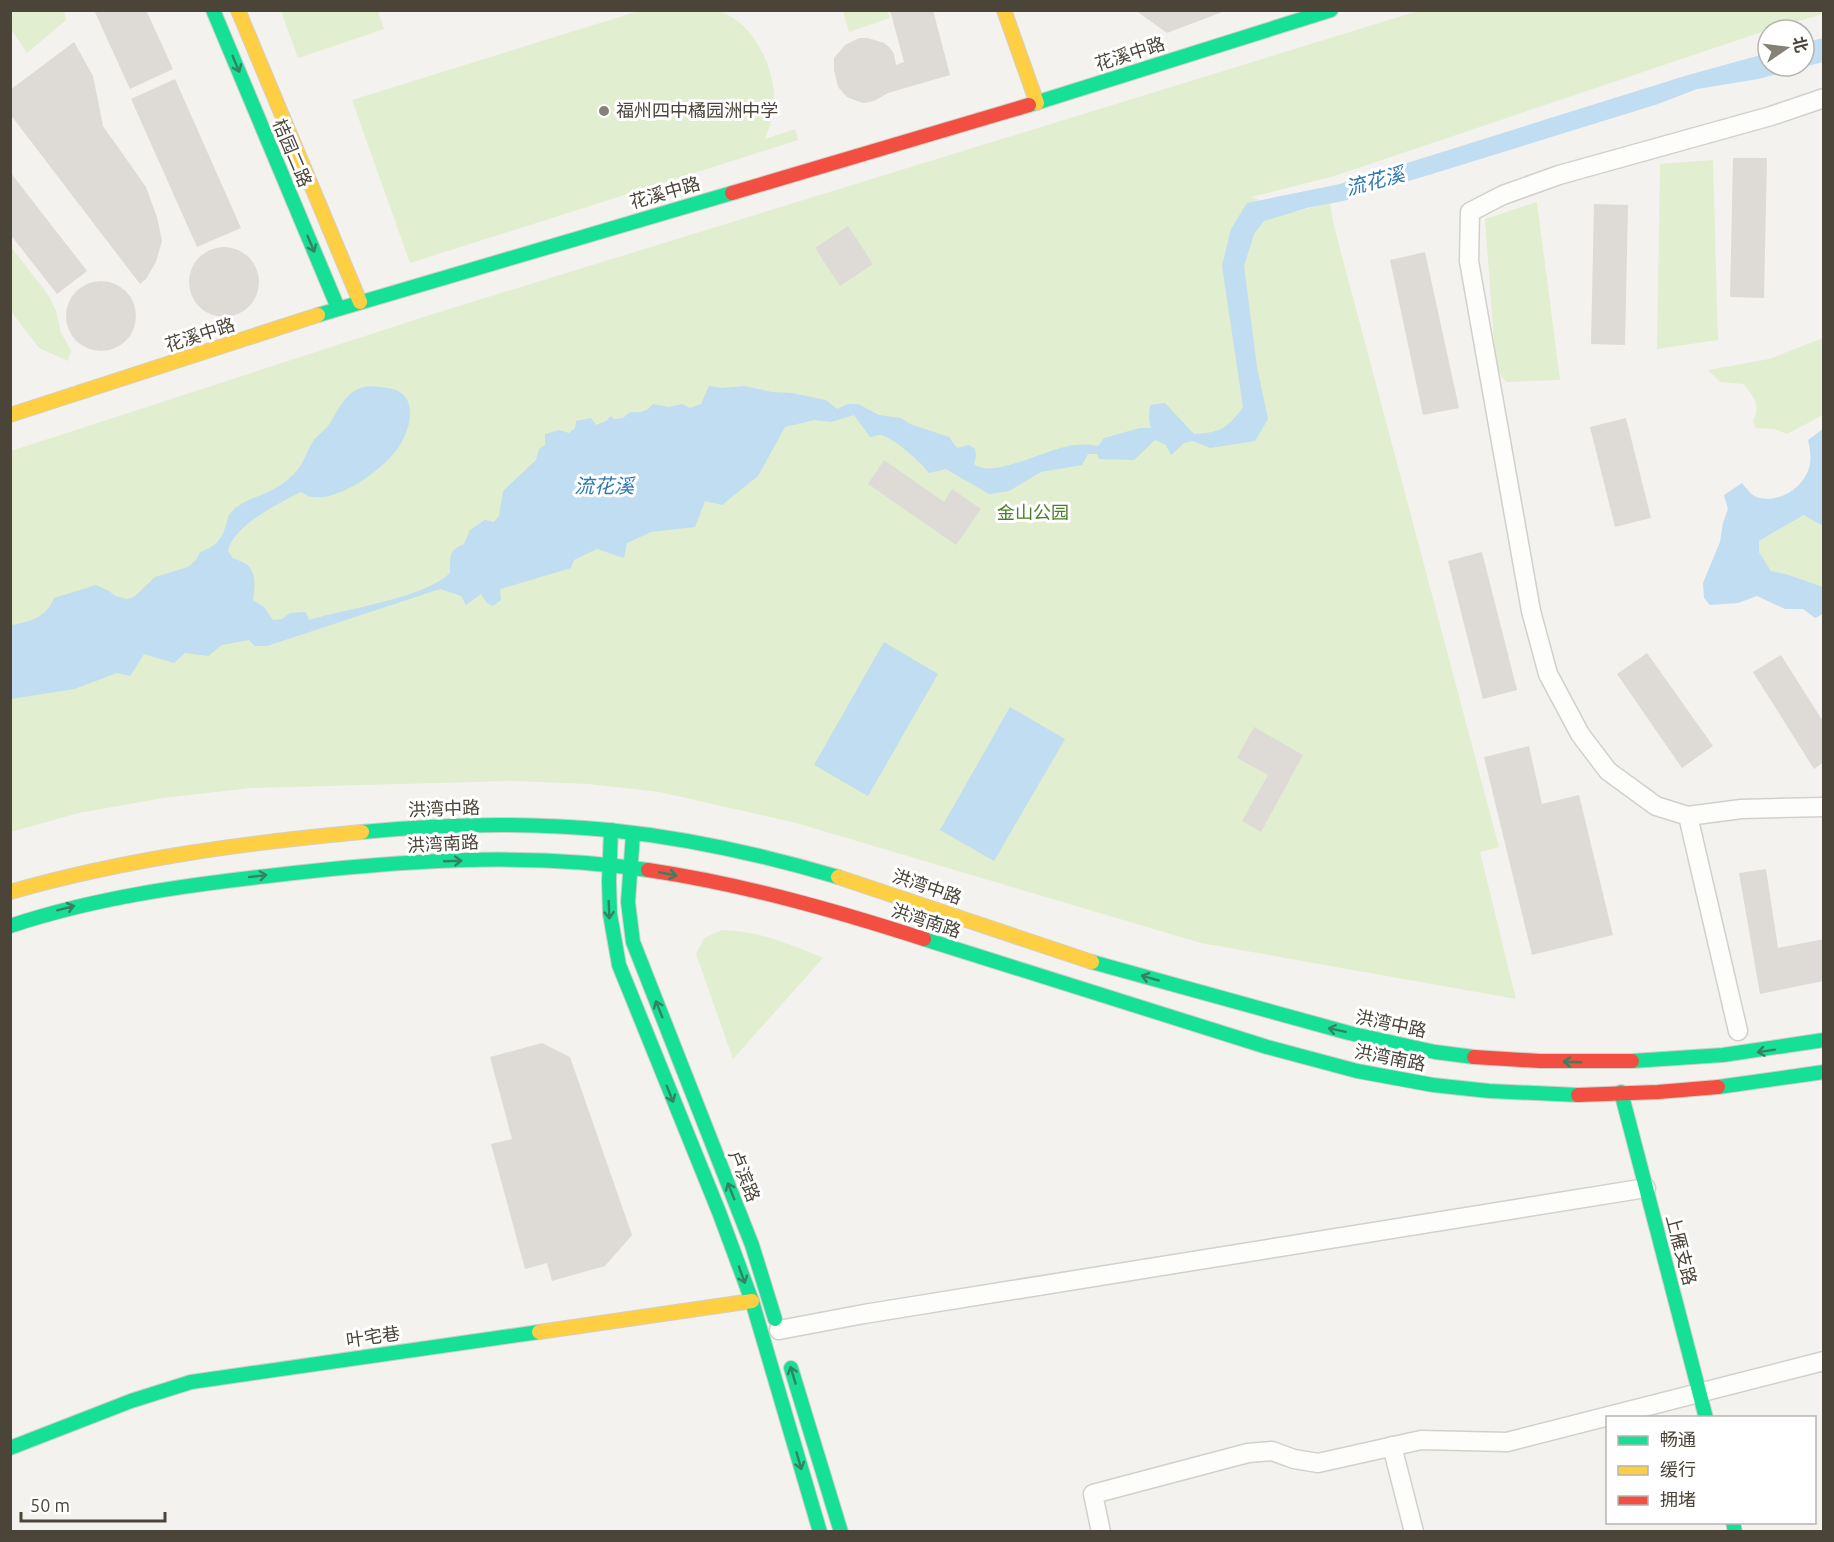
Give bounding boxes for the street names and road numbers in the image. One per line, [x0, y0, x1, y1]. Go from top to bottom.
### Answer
street label: 花溪中路 [1092, 32, 1167, 74]
street label: 桔园二路 [270, 116, 316, 190]
street label: 花溪中路 [627, 173, 702, 212]
street label: 花溪中路 [162, 313, 237, 355]
street label: 洪湾中路 [408, 797, 480, 819]
street label: 洪湾南路 [406, 831, 479, 855]
street label: 洪湾中路 [890, 865, 965, 907]
street label: 洪湾南路 [889, 899, 964, 941]
street label: 洪湾中路 [1354, 1006, 1429, 1040]
street label: 洪湾南路 [1353, 1040, 1427, 1074]
street label: 卢滨路 [726, 1147, 764, 1204]
street label: 上雁支路 [1663, 1212, 1701, 1287]
street label: 叶宅巷 [345, 1322, 401, 1350]

